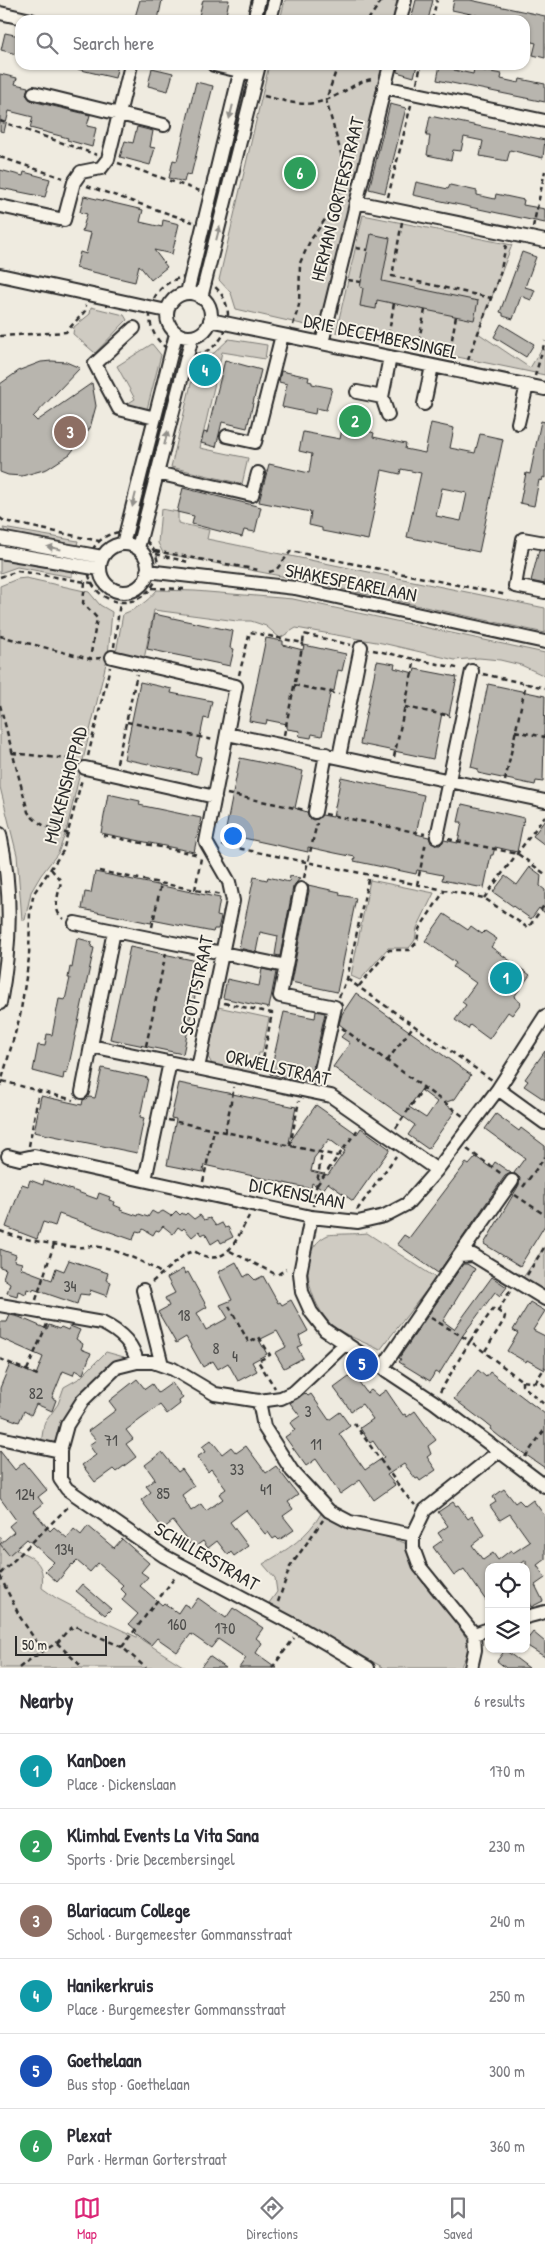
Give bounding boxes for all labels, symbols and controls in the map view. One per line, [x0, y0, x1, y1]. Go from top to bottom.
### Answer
search box [15, 15, 530, 70]
icon: search [33, 29, 61, 57]
text: Search here [73, 30, 154, 56]
one-way arrow [227, 105, 235, 120]
street label: HERMAN GORTERSTRAAT [304, 113, 370, 284]
pin: 6 [284, 154, 316, 192]
one-way arrow [214, 226, 222, 241]
street label: DRIE DECEMBERSINGEL [302, 307, 460, 365]
pin: 4 [189, 351, 221, 389]
pin: 2 [339, 402, 371, 440]
pin: 3 [54, 413, 86, 451]
one-way arrow [162, 431, 170, 446]
one-way arrow [130, 492, 138, 507]
one-way arrow [46, 544, 62, 552]
street label: SHAKESPEARELAAN [283, 557, 419, 607]
street label: MULKENSHOFPAD [37, 724, 93, 846]
your location [220, 823, 246, 849]
street label: SCOTTSTRAAT [173, 932, 219, 1037]
pin: 1 [490, 959, 522, 997]
street label: ORWELLSTRAAT [223, 1042, 334, 1092]
street label: DICKENSLAAN [247, 1171, 347, 1215]
house number: 34 [63, 1275, 77, 1297]
house number: 18 [178, 1304, 190, 1326]
house number: 8 [213, 1337, 220, 1359]
house number: 4 [232, 1345, 238, 1367]
pin: 5 [346, 1345, 378, 1383]
house number: 82 [29, 1382, 44, 1404]
house number: 3 [304, 1400, 312, 1422]
house number: 71 [104, 1429, 118, 1451]
house number: 11 [310, 1433, 322, 1455]
house number: 33 [230, 1458, 244, 1480]
house number: 41 [260, 1478, 272, 1500]
house number: 85 [156, 1482, 170, 1504]
house number: 124 [15, 1483, 35, 1505]
street label: SCHILLERSTRAAT [150, 1515, 265, 1597]
house number: 134 [55, 1538, 73, 1560]
map controls [485, 1563, 530, 1653]
button: locate [485, 1563, 530, 1608]
button: layers [485, 1608, 530, 1653]
house number: 160 [167, 1613, 187, 1635]
house number: 170 [215, 1617, 235, 1639]
scale bar [15, 1633, 108, 1656]
text: 50 m [22, 1635, 47, 1654]
text: Nearby [20, 1686, 73, 1715]
text: 6 results [474, 1690, 525, 1712]
text: KanDoen [67, 1747, 126, 1773]
text: 1 [33, 1760, 39, 1782]
text: 170 m [490, 1760, 525, 1782]
text: Place · Dickenslaan [67, 1773, 176, 1795]
text: Klimhal Events La Vita Sana [67, 1822, 259, 1848]
text: 2 [32, 1835, 40, 1857]
text: 230 m [489, 1835, 525, 1857]
text: Sports · Drie Decembersingel [67, 1848, 235, 1870]
text: Blariacum College [67, 1897, 190, 1923]
text: 3 [32, 1910, 40, 1932]
text: 240 m [490, 1910, 525, 1932]
text: School · Burgemeester Gommansstraat [67, 1923, 292, 1945]
text: Hanikerkruis [67, 1972, 153, 1998]
text: 4 [33, 1985, 39, 2007]
text: 250 m [489, 1985, 525, 2007]
text: Place · Burgemeester Gommansstraat [67, 1998, 285, 2020]
text: Goethelaan [67, 2047, 142, 2073]
text: 5 [33, 2060, 39, 2082]
text: 300 m [489, 2060, 525, 2082]
text: Bus stop · Goethelaan [67, 2073, 190, 2095]
text: Plexat [67, 2122, 111, 2148]
text: 6 [33, 2135, 39, 2157]
text: 360 m [490, 2135, 525, 2157]
text: Park · Herman Gorterstraat [67, 2148, 227, 2170]
tab: Map [73, 2194, 101, 2243]
tab: Directions [246, 2194, 298, 2243]
tab: Saved [444, 2194, 472, 2243]

